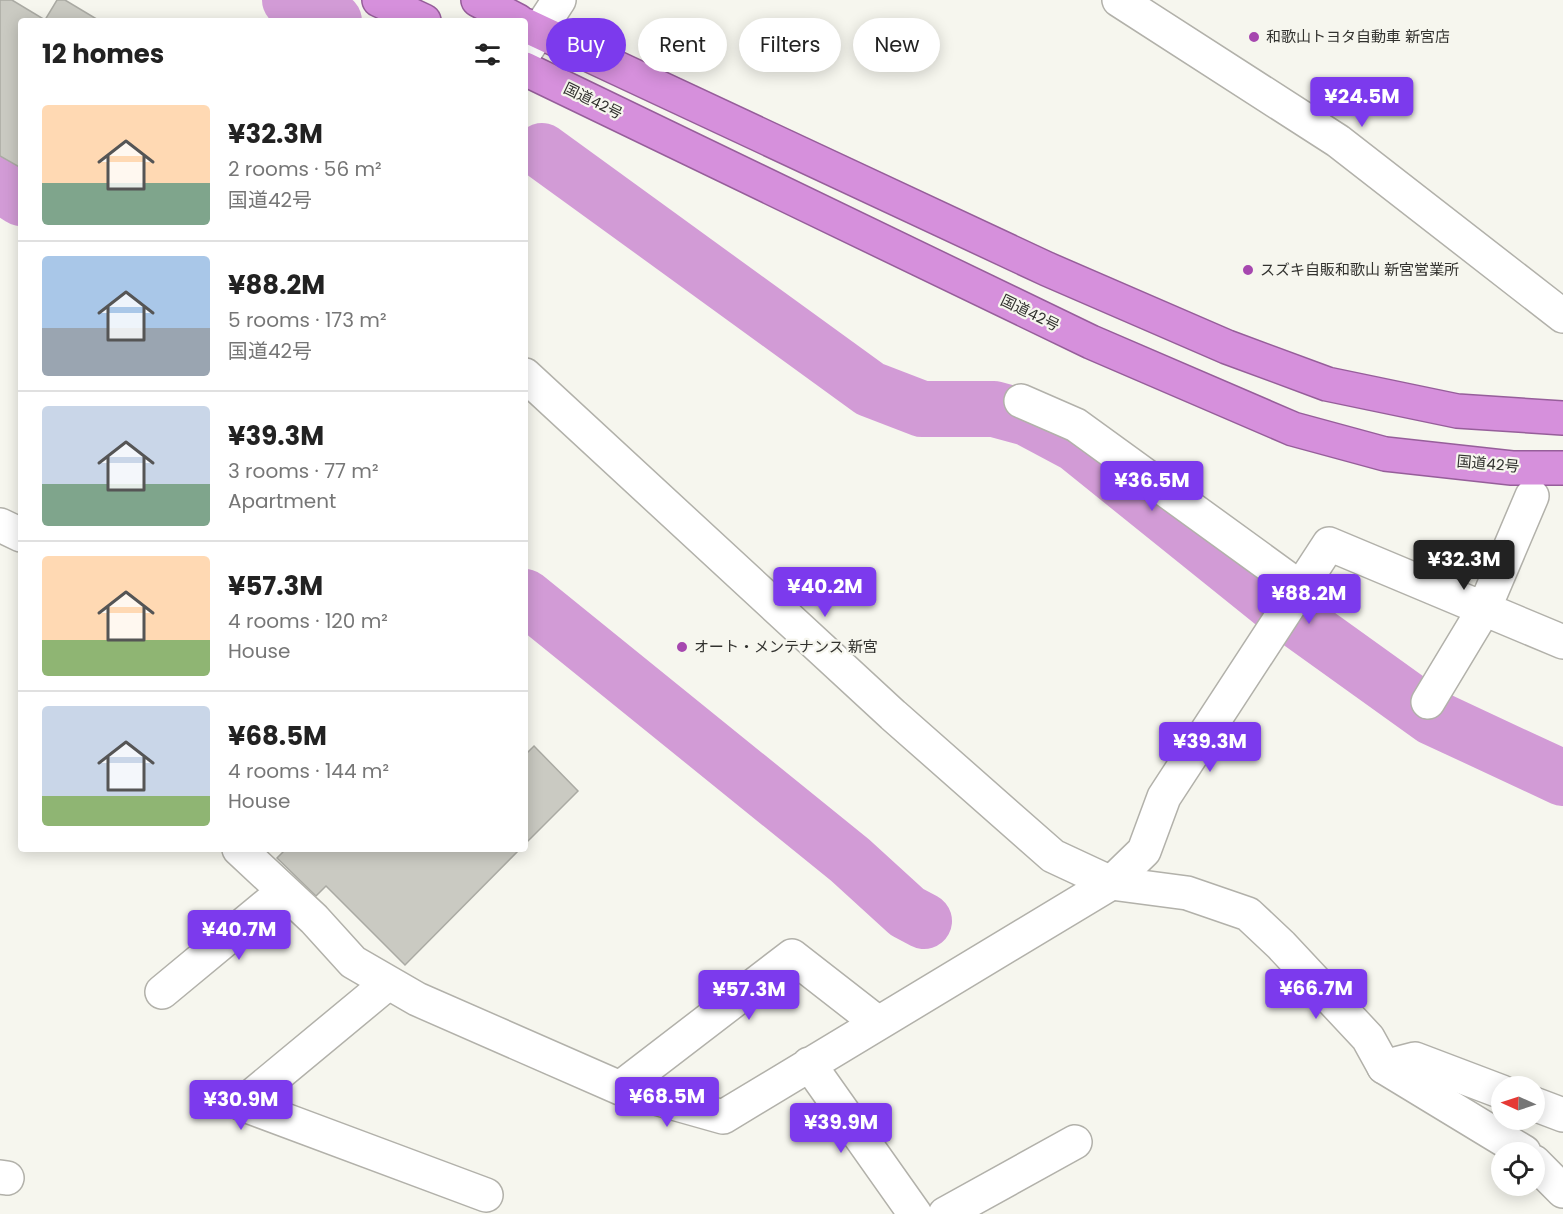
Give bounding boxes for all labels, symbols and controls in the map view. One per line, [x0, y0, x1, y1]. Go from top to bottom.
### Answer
chip: Buy [546, 18, 626, 72]
chip: Rent [638, 18, 727, 72]
chip: Filters [739, 18, 841, 72]
chip: New [853, 18, 940, 72]
place label: 和歌山トヨタ自動車 新宮店 [1266, 26, 1450, 47]
marker: 和歌山トヨタ自動車 新宮店 [1247, 30, 1261, 44]
text: 12 homes [42, 36, 164, 72]
icon: filters [471, 38, 504, 71]
street label: 国道42号 [560, 77, 626, 124]
pin: ¥24.5M [1313, 77, 1411, 128]
text: ¥24.5M [1324, 82, 1400, 110]
text: ¥32.3M [228, 116, 323, 152]
icon: home [90, 129, 162, 201]
text: 2 rooms · 56 m² [228, 155, 382, 183]
text: 国道42号 [228, 186, 312, 214]
place label: スズキ自販和歌山 新宮営業所 [1260, 259, 1459, 280]
marker: スズキ自販和歌山 新宮営業所 [1241, 263, 1255, 277]
text: ¥88.2M [228, 267, 325, 303]
icon: home [90, 280, 162, 352]
street label: 国道42号 [997, 289, 1063, 336]
text: 5 rooms · 173 m² [228, 306, 387, 334]
text: 国道42号 [228, 337, 312, 365]
text: ¥39.3M [228, 418, 324, 454]
icon: home [90, 430, 162, 502]
street label: 国道42号 [1456, 450, 1520, 477]
text: 3 rooms · 77 m² [228, 457, 379, 485]
pin: ¥36.5M [1103, 461, 1201, 512]
text: ¥36.5M [1114, 466, 1190, 494]
text: Apartment [228, 487, 336, 515]
pin: ¥32.3M [1415, 540, 1513, 591]
text: ¥32.3M [1427, 545, 1501, 573]
pin: ¥40.2M [776, 567, 874, 618]
text: ¥57.3M [228, 568, 323, 604]
text: ¥40.2M [787, 572, 863, 600]
pin: ¥88.2M [1260, 574, 1358, 625]
text: ¥88.2M [1272, 579, 1346, 607]
icon: home [90, 580, 162, 652]
text: 4 rooms · 120 m² [228, 607, 388, 635]
place label: オート・メンテナンス 新宮 [694, 636, 878, 657]
text: House [228, 637, 290, 665]
marker: オート・メンテナンス 新宮 [675, 640, 689, 654]
text: ¥68.5M [228, 718, 327, 754]
pin: ¥39.3M [1161, 722, 1259, 773]
text: ¥39.3M [1173, 727, 1247, 755]
icon: home [90, 730, 162, 802]
text: 4 rooms · 144 m² [228, 757, 389, 785]
text: House [228, 787, 290, 815]
pin: ¥40.7M [190, 910, 288, 961]
text: ¥40.7M [202, 915, 276, 943]
pin: ¥66.7M [1267, 969, 1365, 1020]
pin: ¥57.3M [700, 970, 798, 1021]
text: ¥66.7M [1279, 974, 1353, 1002]
text: ¥57.3M [712, 975, 786, 1003]
north arrow [1491, 1076, 1545, 1130]
map controls [1491, 1076, 1545, 1196]
pin: ¥68.5M [618, 1077, 716, 1128]
pin: ¥30.9M [192, 1080, 290, 1131]
text: ¥68.5M [629, 1082, 705, 1110]
text: ¥30.9M [204, 1085, 278, 1113]
pin: ¥39.9M [792, 1103, 890, 1154]
text: ¥39.9M [804, 1108, 878, 1136]
button: locate [1491, 1142, 1545, 1196]

